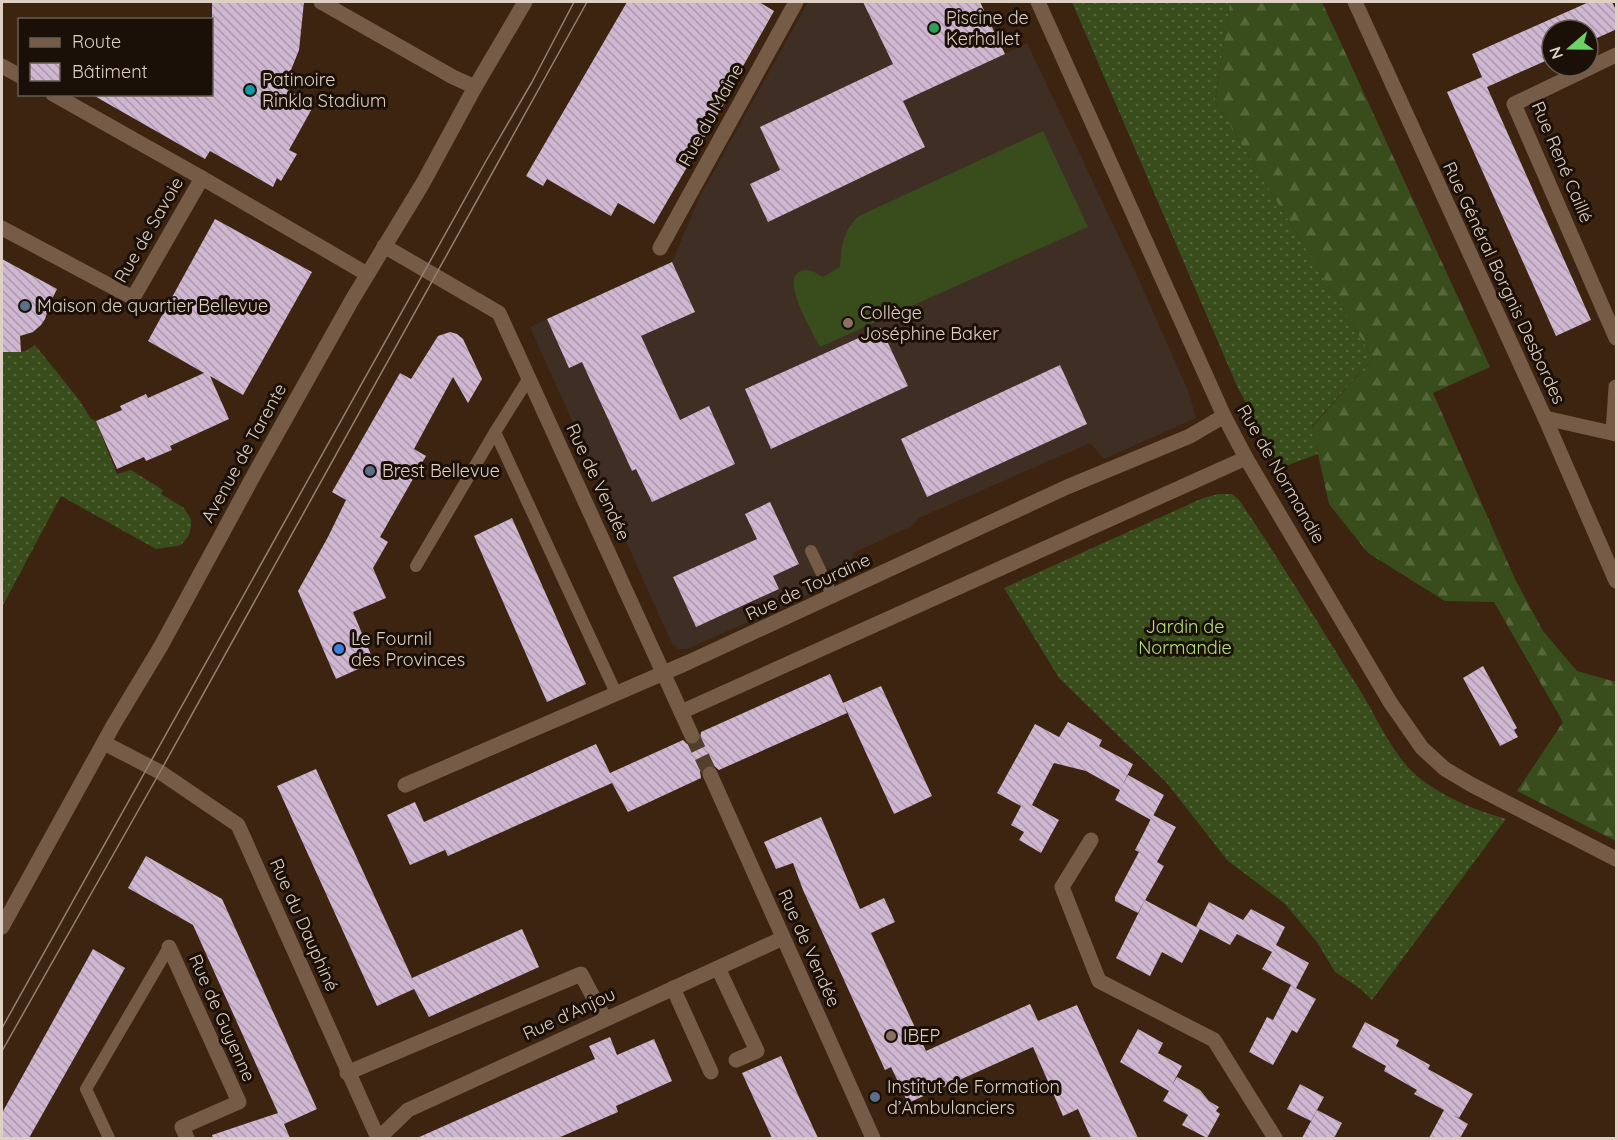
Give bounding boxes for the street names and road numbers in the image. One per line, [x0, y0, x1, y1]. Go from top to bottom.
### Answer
street label: Rue du Maine [673, 59, 748, 170]
street label: Rue René Caillé [1527, 98, 1598, 226]
street label: Rue Général Borgnis Desbordes [1438, 158, 1571, 408]
street label: Rue de Savoie [109, 173, 188, 287]
street label: Avenue de Tarente [196, 379, 291, 526]
street label: Rue de Normandie [1232, 400, 1331, 547]
street label: Rue de Vendée [561, 420, 636, 544]
street label: Rue de Touraine [742, 548, 874, 626]
street label: Rue du Dauphiné [265, 855, 344, 995]
street label: Rue de Vendée [773, 885, 846, 1010]
street label: Rue de Guyenne [184, 950, 261, 1085]
street label: Rue d'Anjou [519, 982, 619, 1045]

